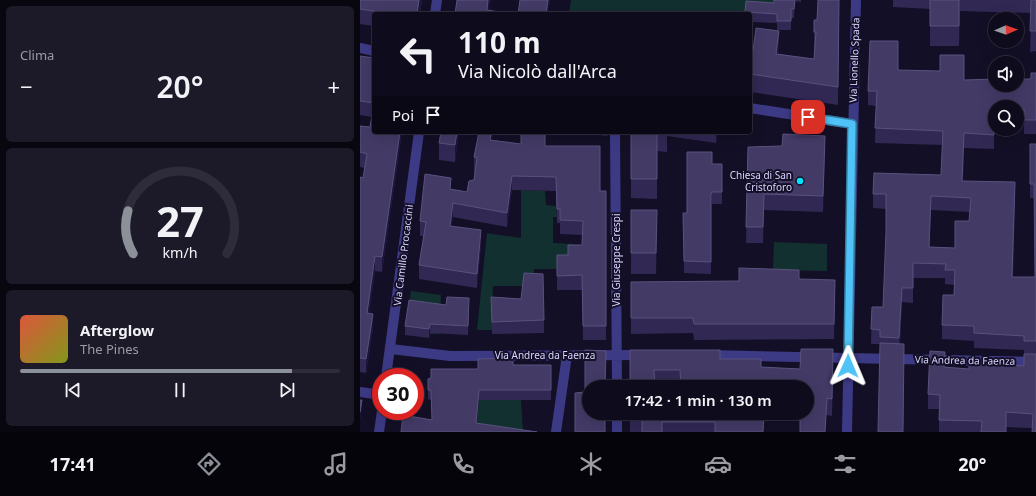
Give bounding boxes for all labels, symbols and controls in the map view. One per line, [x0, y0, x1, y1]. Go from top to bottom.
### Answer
north arrow [988, 12, 1024, 48]
map controls [988, 12, 1024, 136]
street label: Via Lionello Spada [846, 17, 862, 103]
text: 110 m [458, 23, 541, 61]
icon: left [392, 28, 444, 80]
text: Clima [20, 46, 54, 64]
button: sound [988, 56, 1024, 92]
text: Via Nicolò dall'Arca [458, 59, 617, 83]
text: 20° [156, 66, 204, 107]
text: − [20, 71, 33, 101]
text: + [327, 71, 340, 101]
pin [791, 100, 825, 134]
button: search [988, 100, 1024, 136]
icon: arrive [422, 104, 444, 126]
text: Poi [392, 105, 414, 125]
icon: arrive [797, 106, 819, 128]
place label: Chiesa di San Cristoforo [730, 168, 792, 194]
marker: Chiesa di San Cristoforo [795, 176, 805, 186]
text: 27 [156, 193, 204, 249]
street label: Via Camillo Procaccini [390, 204, 416, 306]
street label: Via Giuseppe Crespi [609, 213, 623, 307]
text: km/h [162, 243, 198, 262]
text: Afterglow [80, 320, 154, 340]
text: The Pines [80, 340, 139, 358]
position arrow [827, 345, 869, 387]
street label: Via Andrea da Faenza [495, 348, 595, 362]
street label: Via Andrea da Faenza [915, 352, 1015, 368]
speed limit sign: 30 [372, 368, 424, 420]
icon: previous [62, 379, 84, 401]
icon: pause [169, 379, 191, 401]
icon: next [276, 379, 298, 401]
text: 17:42 · 1 min · 130 m [624, 390, 772, 410]
icon: directions [195, 450, 223, 478]
icon: music [322, 450, 350, 478]
icon: phone [449, 450, 477, 478]
icon: climate [577, 450, 605, 478]
icon: car [704, 450, 732, 478]
icon: filters [831, 450, 859, 478]
text: 17:41 [50, 452, 96, 476]
text: 20° [958, 452, 986, 476]

